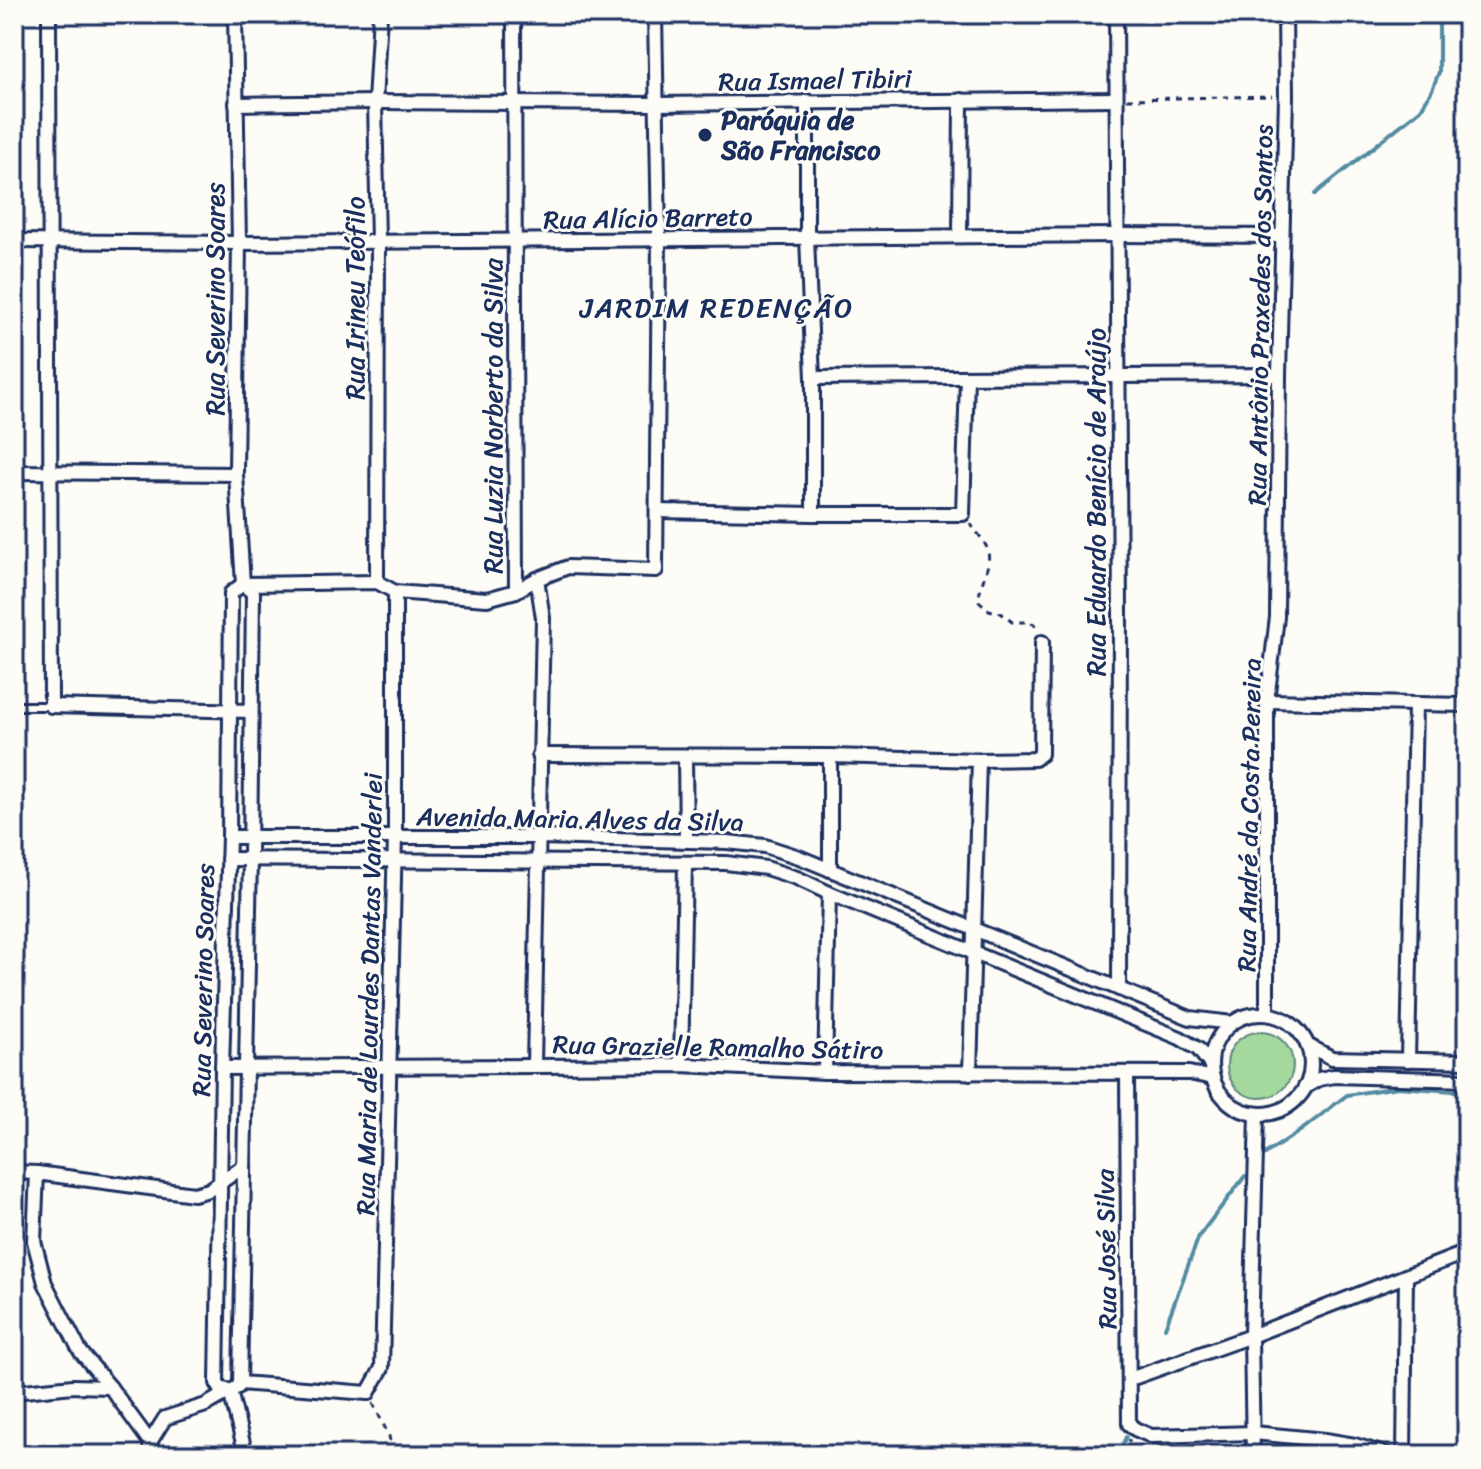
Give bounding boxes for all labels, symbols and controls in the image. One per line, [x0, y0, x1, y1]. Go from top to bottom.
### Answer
street label: Rua Ismael Tibiri [718, 55, 913, 105]
place label: Paróquia de São Francisco [720, 97, 881, 173]
street label: Rua Antônio Praxedes dos Santos [1234, 124, 1286, 506]
marker: Paróquia de São Francisco [696, 126, 714, 144]
street label: Rua Severino Soares [192, 182, 238, 416]
street label: Rua Alício Barreto [543, 193, 753, 243]
street label: Rua Irineu Teófilo [332, 196, 378, 400]
street label: Rua Luzia Norberto da Silva [470, 257, 516, 574]
district label: JARDIM REDENÇÃO [579, 283, 854, 332]
street label: Rua Eduardo Benício de Araújo [1073, 328, 1119, 676]
street label: Rua André da Costa Pereira [1223, 658, 1275, 972]
street label: Rua Maria de Lourdes Dantas Vanderlei [342, 772, 396, 1216]
street label: Avenida Maria Alves da Silva [415, 793, 744, 845]
street label: Rua Severino Soares [178, 863, 228, 1097]
street label: Rua Grazielle Ramalho Sátiro [552, 1021, 884, 1073]
street label: Rua José Silva [1082, 1168, 1130, 1330]

